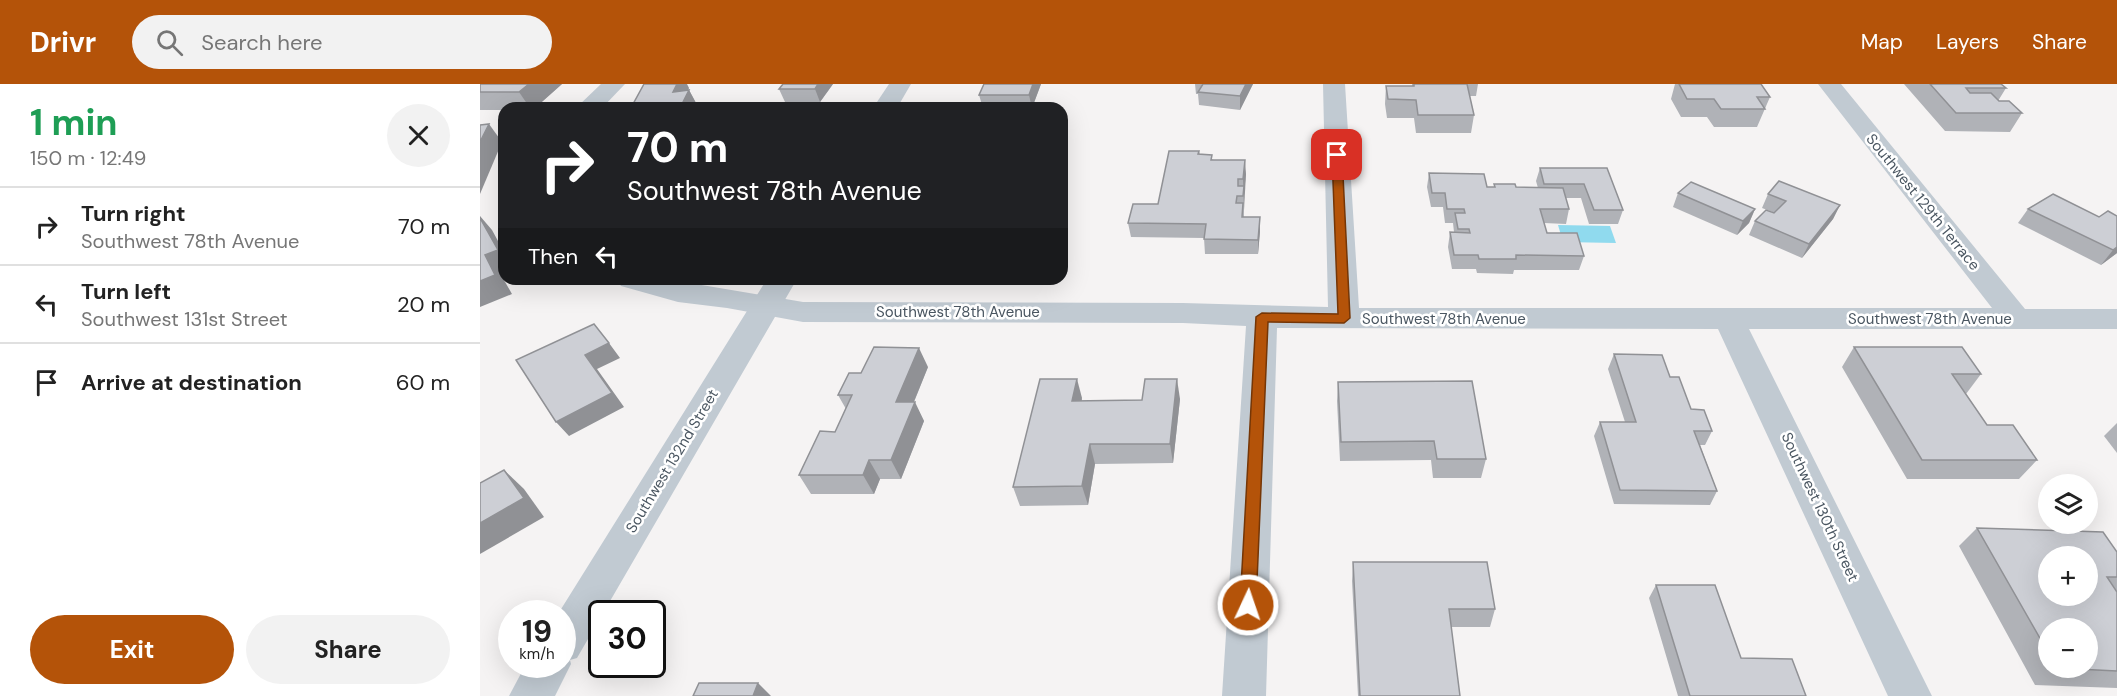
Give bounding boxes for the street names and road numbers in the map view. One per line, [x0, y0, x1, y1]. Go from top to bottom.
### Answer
street label: Southwest 129th Terrace [1862, 129, 1984, 275]
street label: Southwest 78th Avenue [876, 302, 1040, 322]
street label: Southwest 78th Avenue [1362, 309, 1526, 329]
street label: Southwest 78th Avenue [1848, 309, 2012, 329]
street label: Southwest 132nd Street [621, 385, 723, 537]
street label: Southwest 130th Street [1777, 429, 1863, 585]

